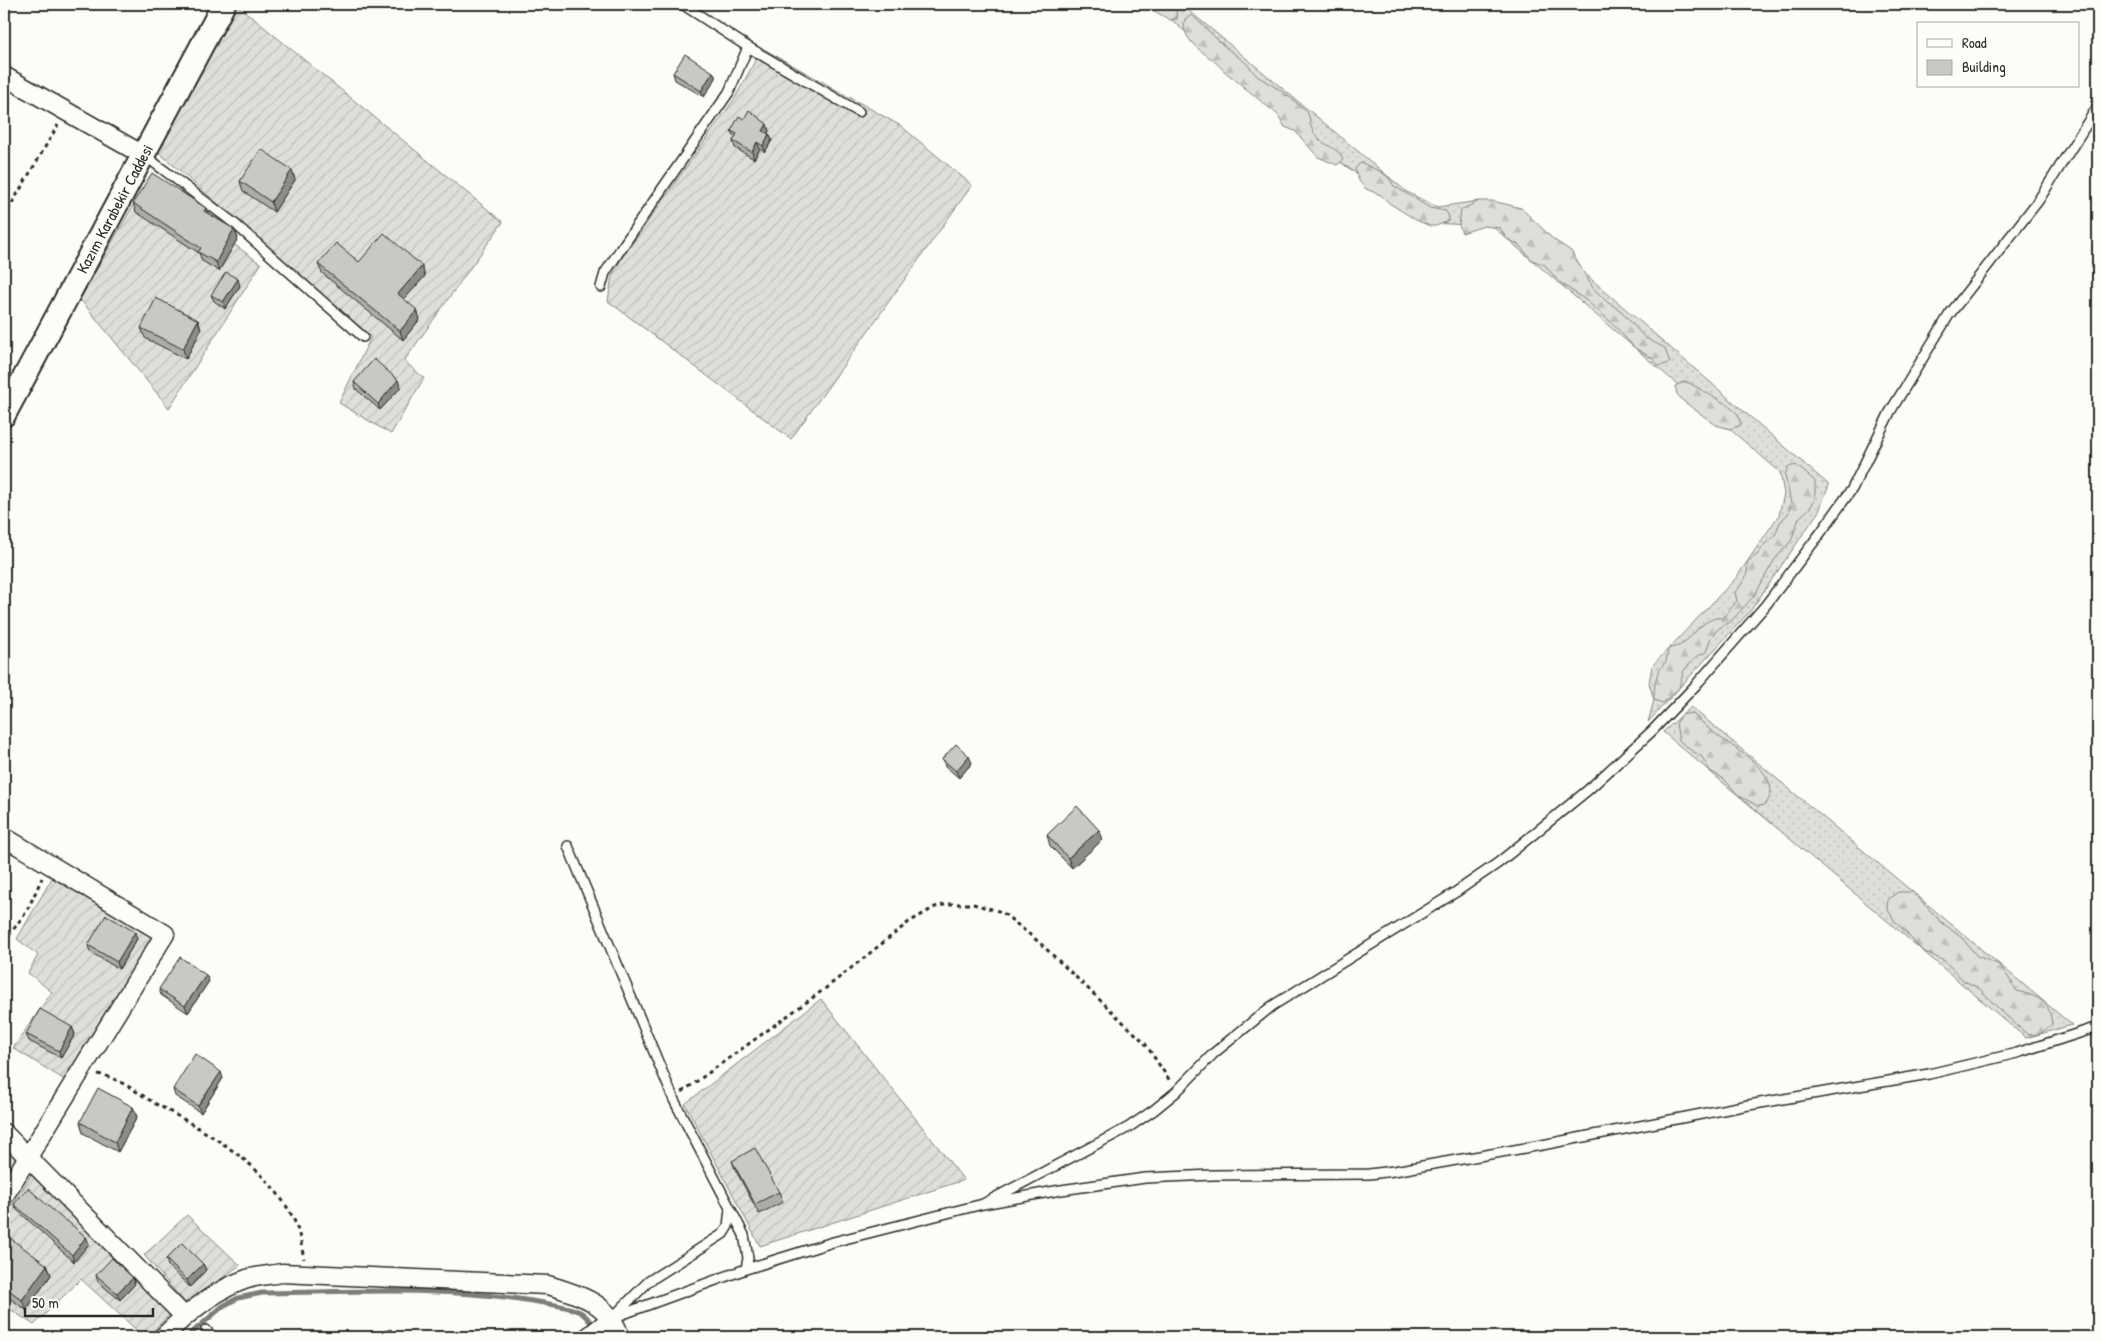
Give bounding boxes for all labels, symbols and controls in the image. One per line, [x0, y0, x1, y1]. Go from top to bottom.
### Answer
legend [1917, 22, 2080, 88]
text: Road [1962, 32, 1987, 53]
text: Building [1962, 56, 2006, 77]
street label: Kazım Karabekir Caddesi [71, 140, 158, 277]
scale bar [25, 1286, 152, 1318]
text: 50 m [32, 1292, 59, 1313]

